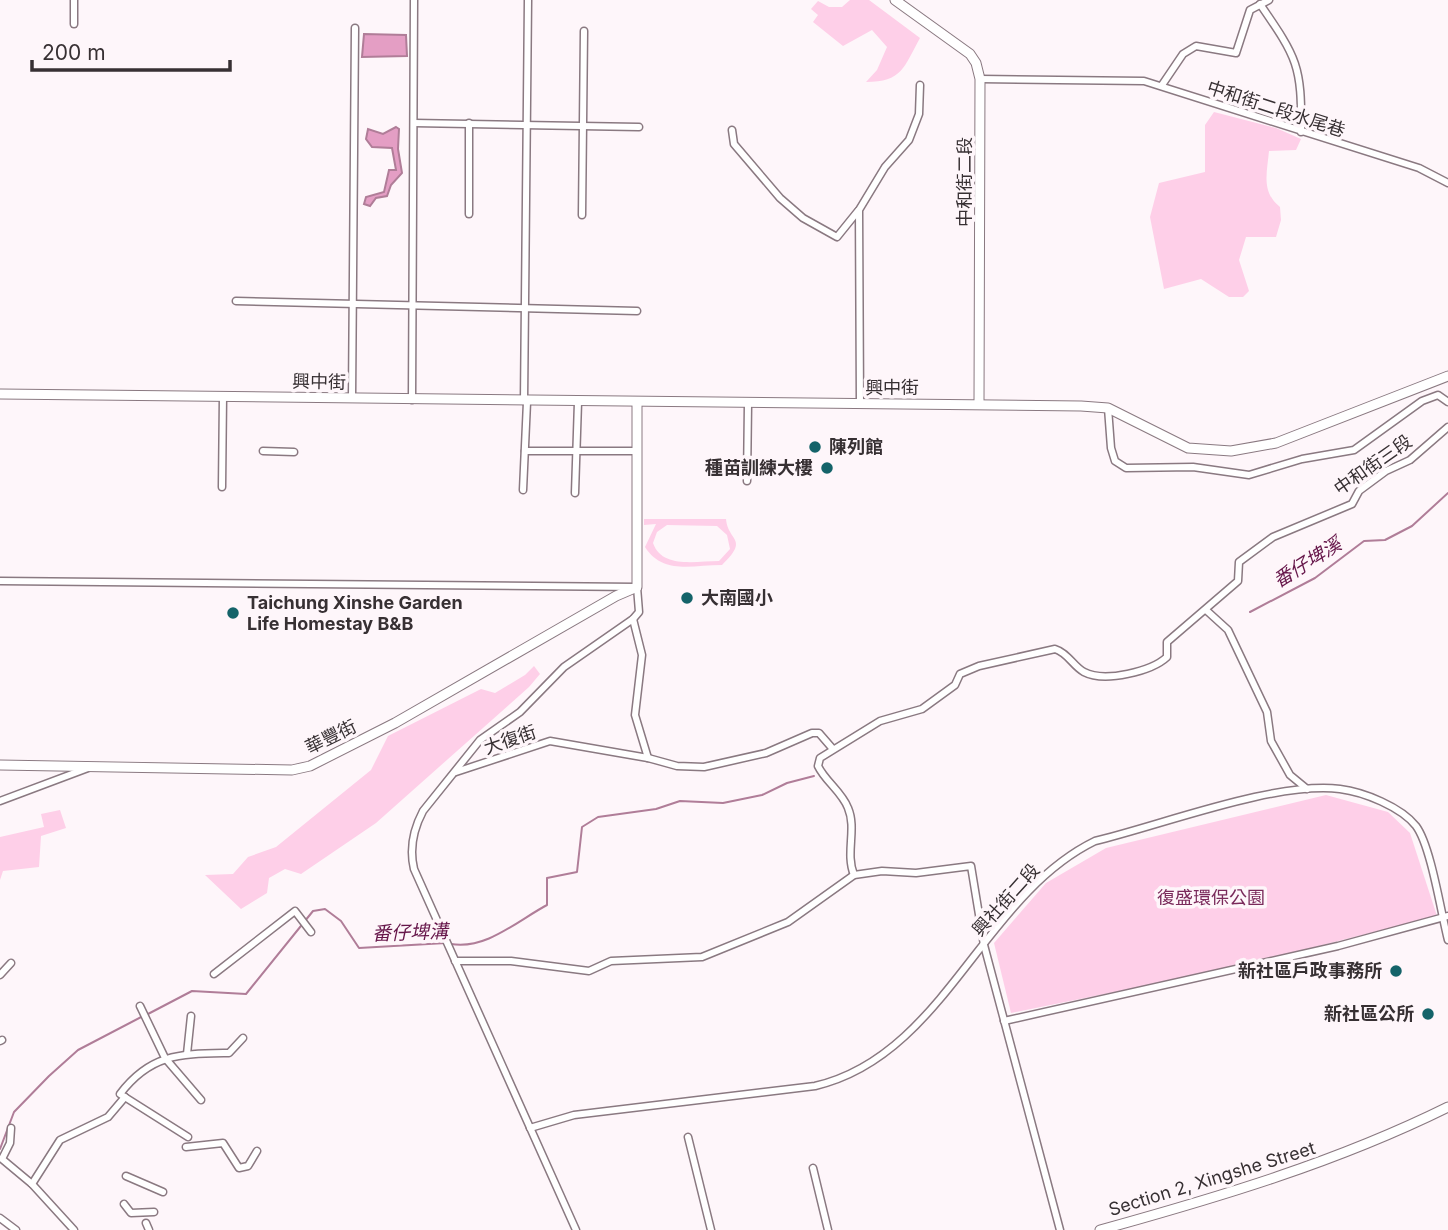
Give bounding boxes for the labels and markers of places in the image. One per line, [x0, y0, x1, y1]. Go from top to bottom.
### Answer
place label: 陳列館 [829, 436, 883, 457]
marker: 陳列館 [807, 439, 823, 455]
place label: 種苗訓練大樓 [705, 457, 813, 478]
marker: 種苗訓練大樓 [819, 460, 835, 476]
place label: 大南國小 [701, 587, 773, 608]
marker: 大南國小 [679, 590, 695, 606]
place label: Taichung Xinshe Garden Life Homestay B&B [247, 592, 463, 634]
marker: Taichung Xinshe Garden Life Homestay B&B [225, 605, 241, 621]
place label: 新社區戶政事務所 [1238, 960, 1382, 981]
marker: 新社區戶政事務所 [1388, 963, 1404, 979]
place label: 新社區公所 [1324, 1003, 1414, 1024]
marker: 新社區公所 [1420, 1006, 1436, 1022]

